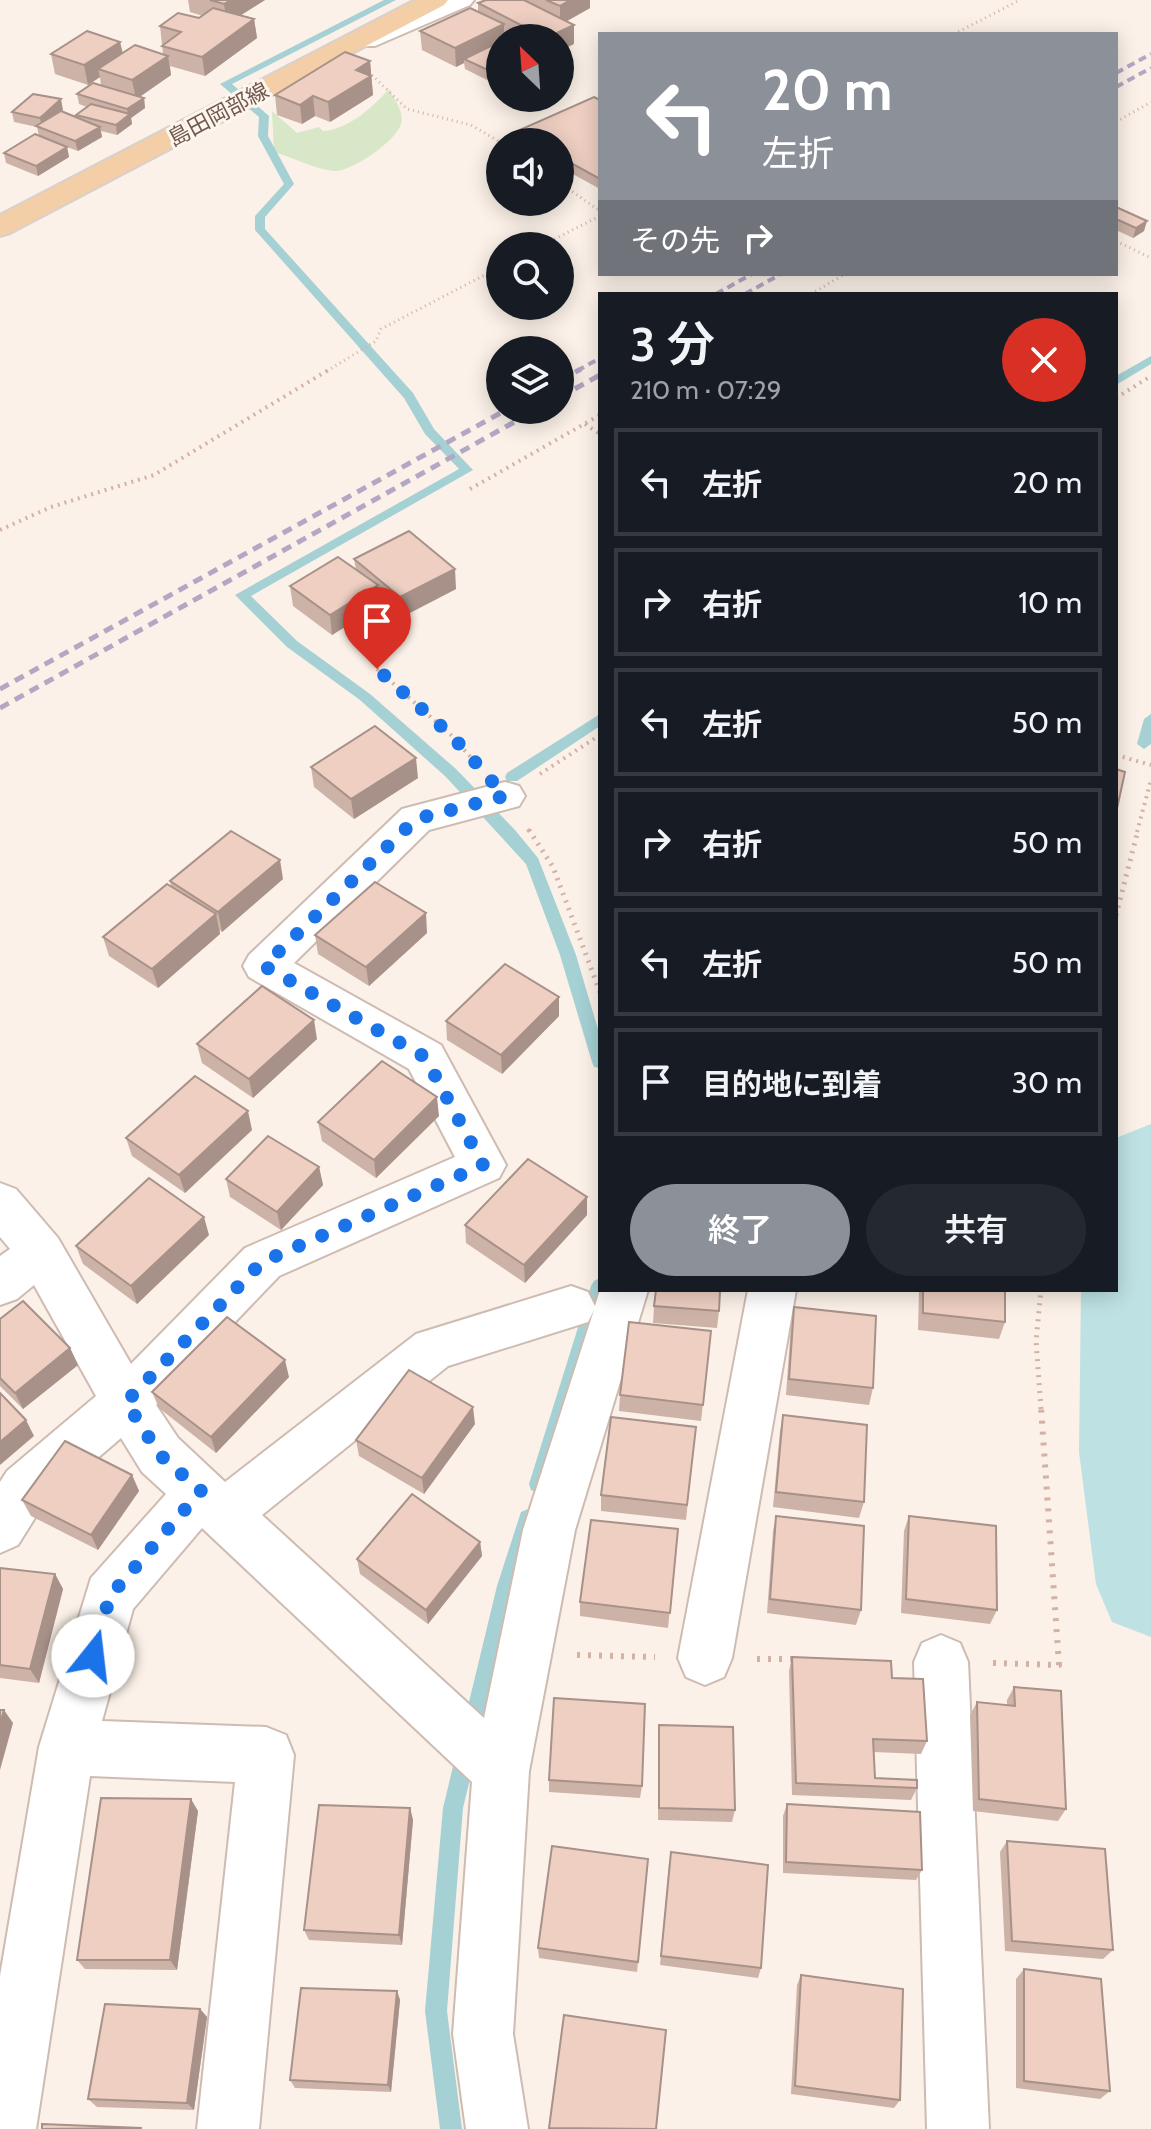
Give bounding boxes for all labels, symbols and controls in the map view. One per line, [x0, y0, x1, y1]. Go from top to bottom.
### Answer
north arrow [486, 24, 574, 112]
map controls [486, 24, 574, 424]
text: 20 m [762, 56, 892, 124]
icon: left [630, 64, 734, 168]
street label: 島田岡部線 [163, 77, 273, 152]
button: sound [486, 128, 574, 216]
text: 左折 [762, 131, 834, 175]
icon: right [736, 216, 780, 260]
text: その先 [630, 222, 720, 259]
button: search [486, 232, 574, 320]
text: 3 分 [630, 315, 715, 373]
button: close [1002, 318, 1086, 402]
button: layers [486, 336, 574, 424]
text: 210 m · 07:29 [630, 374, 782, 406]
icon: left [634, 460, 678, 504]
text: 20 m [1012, 464, 1082, 501]
text: 左折 [702, 466, 762, 503]
icon: right [634, 580, 678, 624]
text: 10 m [1018, 584, 1082, 621]
text: 右折 [702, 586, 762, 623]
pin [343, 587, 411, 669]
icon: arrive [355, 599, 399, 643]
icon: left [634, 700, 678, 744]
text: 50 m [1012, 704, 1082, 741]
text: 左折 [702, 706, 762, 743]
icon: right [634, 820, 678, 864]
text: 50 m [1012, 824, 1082, 861]
text: 右折 [702, 826, 762, 863]
icon: left [634, 940, 678, 984]
text: 50 m [1012, 944, 1082, 981]
text: 左折 [702, 946, 762, 983]
icon: arrive [634, 1060, 678, 1104]
text: 30 m [1012, 1064, 1082, 1101]
text: 目的地に到着 [702, 1066, 882, 1103]
button: 終了 [630, 1184, 850, 1276]
button: 共有 [866, 1184, 1086, 1276]
position arrow [51, 1614, 135, 1698]

